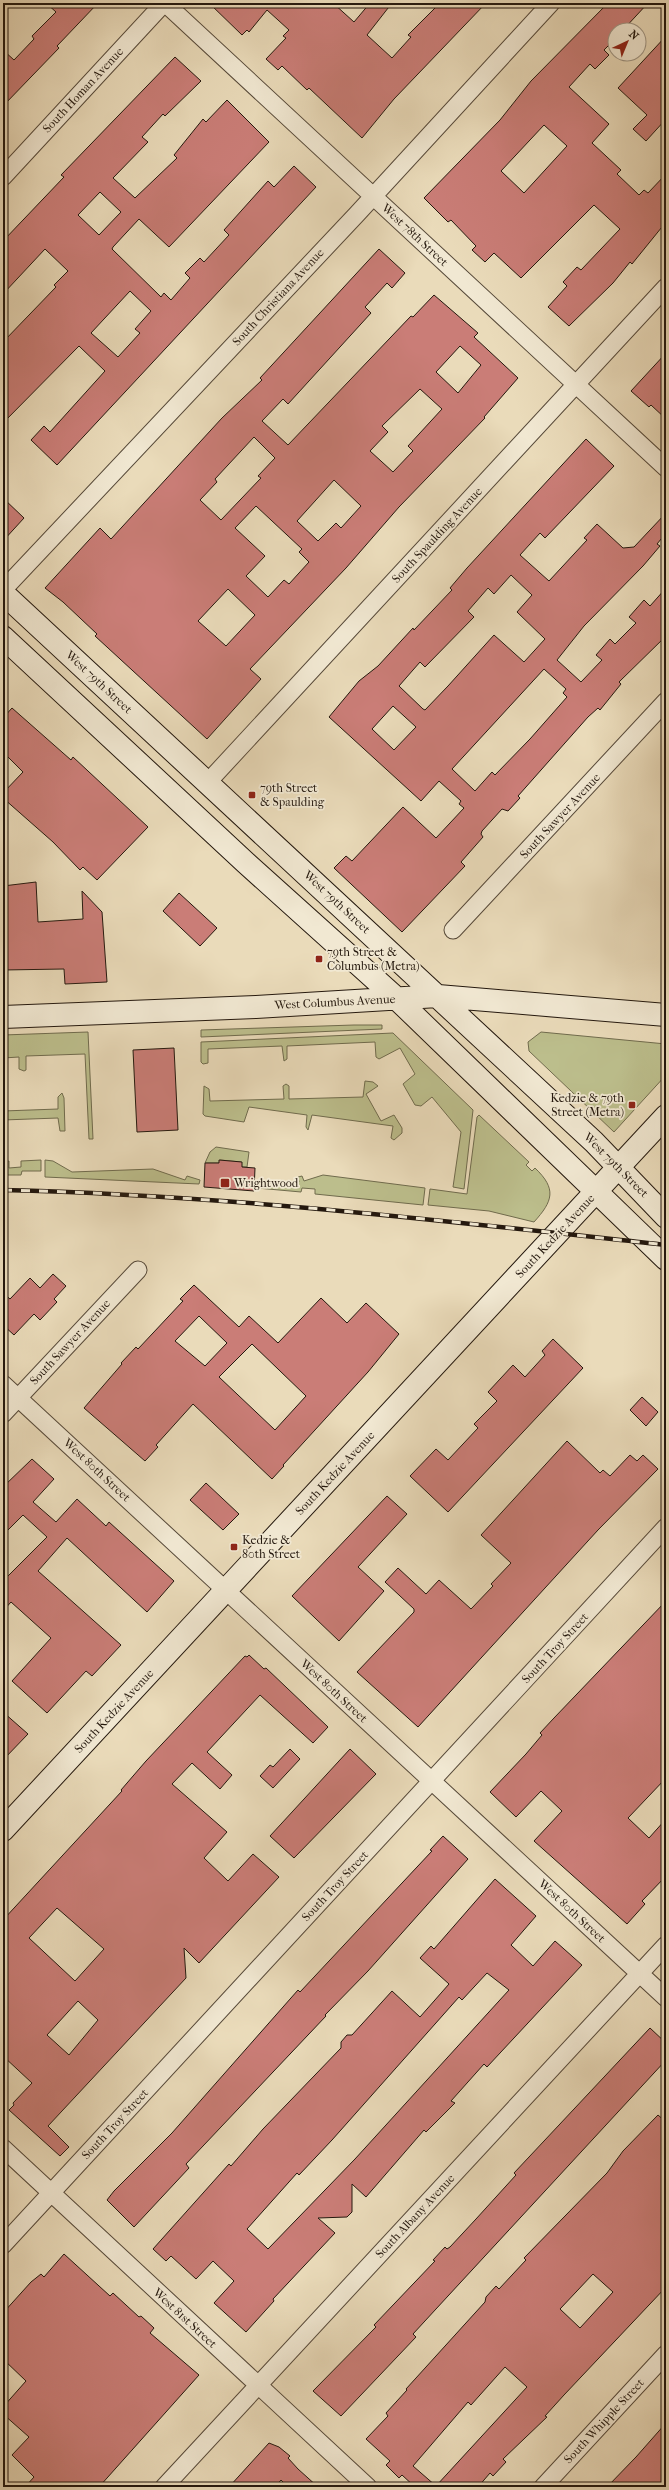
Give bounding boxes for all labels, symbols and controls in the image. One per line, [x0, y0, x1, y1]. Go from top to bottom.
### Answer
north arrow [607, 22, 647, 62]
text: N [626, 28, 642, 43]
street label: South Homan Avenue [40, 44, 126, 136]
street label: West 78th Street [378, 200, 451, 270]
street label: South Christiana Avenue [229, 246, 327, 348]
street label: South Spaulding Avenue [389, 484, 485, 586]
street label: West 79th Street [62, 647, 136, 717]
street label: South Sawyer Avenue [517, 770, 603, 862]
place label: 79th Street & Spaulding [260, 781, 325, 809]
marker: 79th Street & Spaulding [247, 790, 257, 800]
street label: West 79th Street [300, 867, 374, 937]
place label: 79th Street & Columbus (Metra) [327, 945, 419, 973]
marker: 79th Street & Columbus (Metra) [314, 954, 324, 964]
street label: West Columbus Avenue [273, 992, 396, 1012]
place label: Kedzie & 79th Street (Metra) [550, 1091, 624, 1119]
marker: Kedzie & 79th Street (Metra) [627, 1100, 637, 1110]
street label: West 79th Street [580, 1129, 652, 1201]
place label: Wrightwood [233, 1176, 299, 1190]
marker: Wrightwood [219, 1177, 231, 1189]
street label: South Kedzie Avenue [513, 1191, 598, 1281]
street label: South Sawyer Avenue [27, 1296, 113, 1388]
street label: South Kedzie Avenue [293, 1428, 378, 1518]
street label: West 80th Street [60, 1435, 134, 1505]
place label: Kedzie & 80th Street [242, 1533, 301, 1561]
marker: Kedzie & 80th Street [229, 1542, 239, 1552]
street label: South Troy Street [519, 1609, 592, 1686]
street label: West 80th Street [297, 1656, 371, 1726]
street label: South Kedzie Avenue [72, 1666, 157, 1756]
street label: South Troy Street [299, 1847, 372, 1924]
street label: West 80th Street [535, 1876, 609, 1946]
street label: South Troy Street [79, 2085, 152, 2162]
street label: South Albany Avenue [372, 2171, 458, 2261]
street label: West 81st Street [150, 2284, 220, 2351]
street label: South Whipple Street [561, 2375, 647, 2466]

